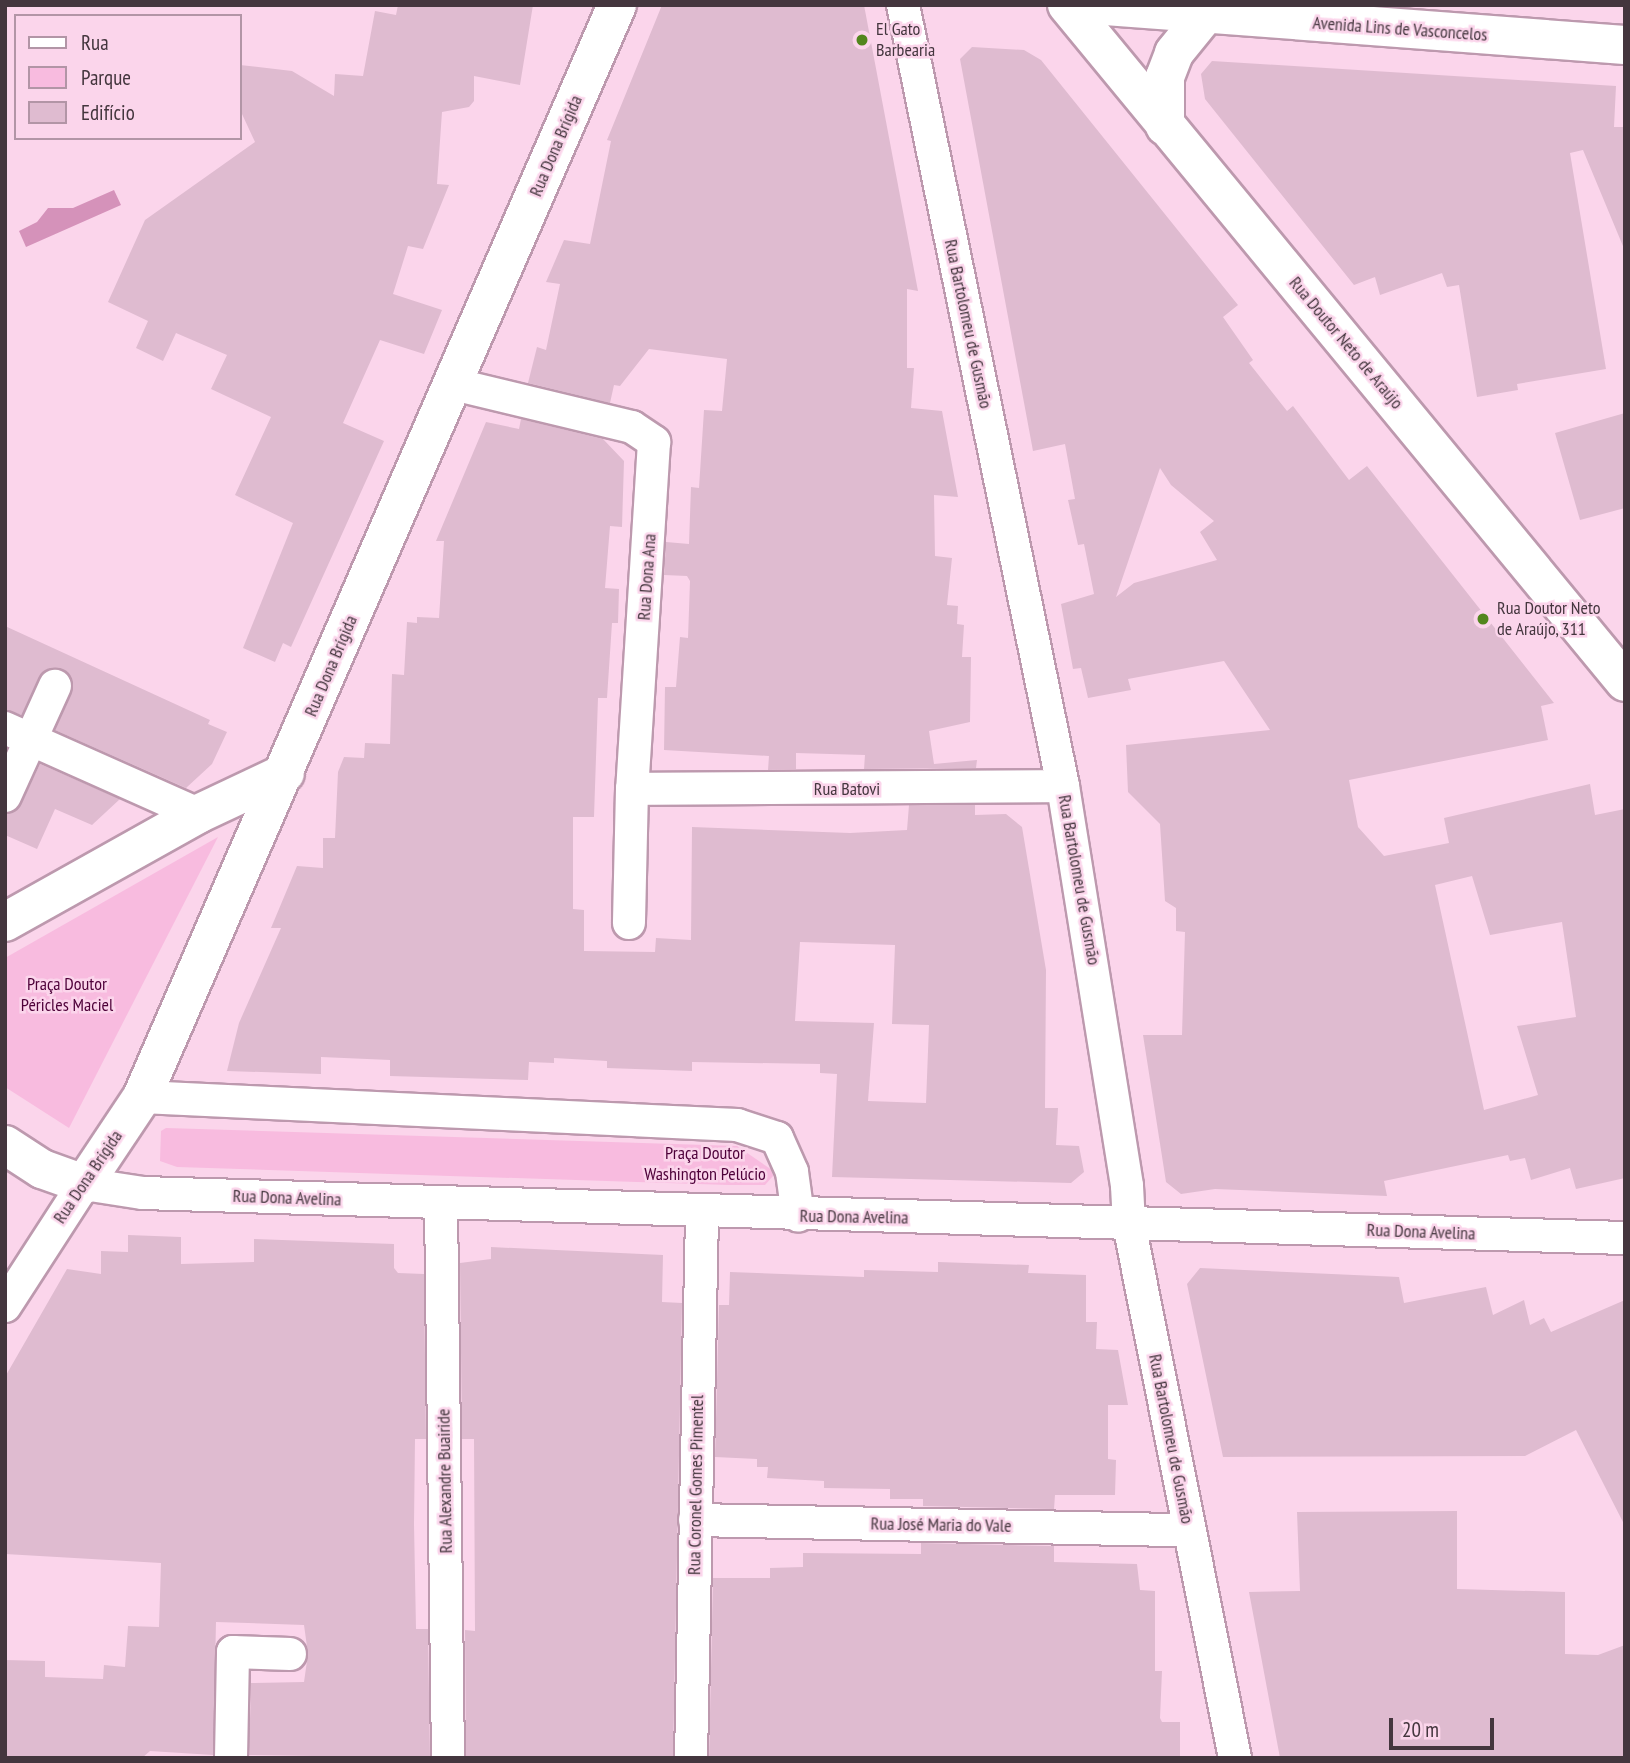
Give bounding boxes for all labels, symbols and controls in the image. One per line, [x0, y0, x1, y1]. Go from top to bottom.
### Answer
street label: Avenida Lins de Vasconcelos [1312, 12, 1488, 46]
legend [14, 14, 242, 140]
place label: El Gato Barbearia [876, 19, 935, 61]
text: Rua [81, 29, 109, 56]
marker: El Gato Barbearia [854, 32, 870, 48]
text: Parque [81, 64, 131, 91]
street label: Rua Dona Brígida [525, 92, 587, 200]
text: Edifício [81, 99, 135, 126]
street label: Rua Bartolomeu de Gusmão [940, 237, 996, 411]
street label: Rua Doutor Neto de Araújo [1284, 272, 1408, 414]
street label: Rua Dona Ana [633, 533, 661, 621]
place label: Rua Doutor Neto de Araújo, 311 [1497, 598, 1601, 640]
marker: Rua Doutor Neto de Araújo, 311 [1475, 611, 1491, 627]
street label: Rua Dona Brígida [300, 612, 362, 720]
street label: Rua Batovi [814, 778, 880, 800]
street label: Rua Bartolomeu de Gusmão [1053, 793, 1105, 967]
park label: Praça Doutor Péricles Maciel [21, 974, 113, 1016]
street label: Rua Dona Brígida [49, 1126, 127, 1228]
park label: Praça Doutor Washington Pelúcio [644, 1143, 766, 1186]
street label: Rua Dona Avelina [232, 1185, 342, 1211]
street label: Rua Dona Avelina [799, 1205, 909, 1229]
street label: Rua Dona Avelina [1366, 1219, 1476, 1245]
street label: Rua Bartolomeu de Gusmão [1144, 1352, 1198, 1526]
street label: Rua Coronel Gomes Pimentel [684, 1395, 708, 1575]
street label: Rua Alexandre Buairide [433, 1408, 457, 1554]
street label: Rua José Maria do Vale [870, 1513, 1012, 1537]
scale bar [1392, 1704, 1497, 1748]
text: 20 m [1402, 1716, 1439, 1743]

